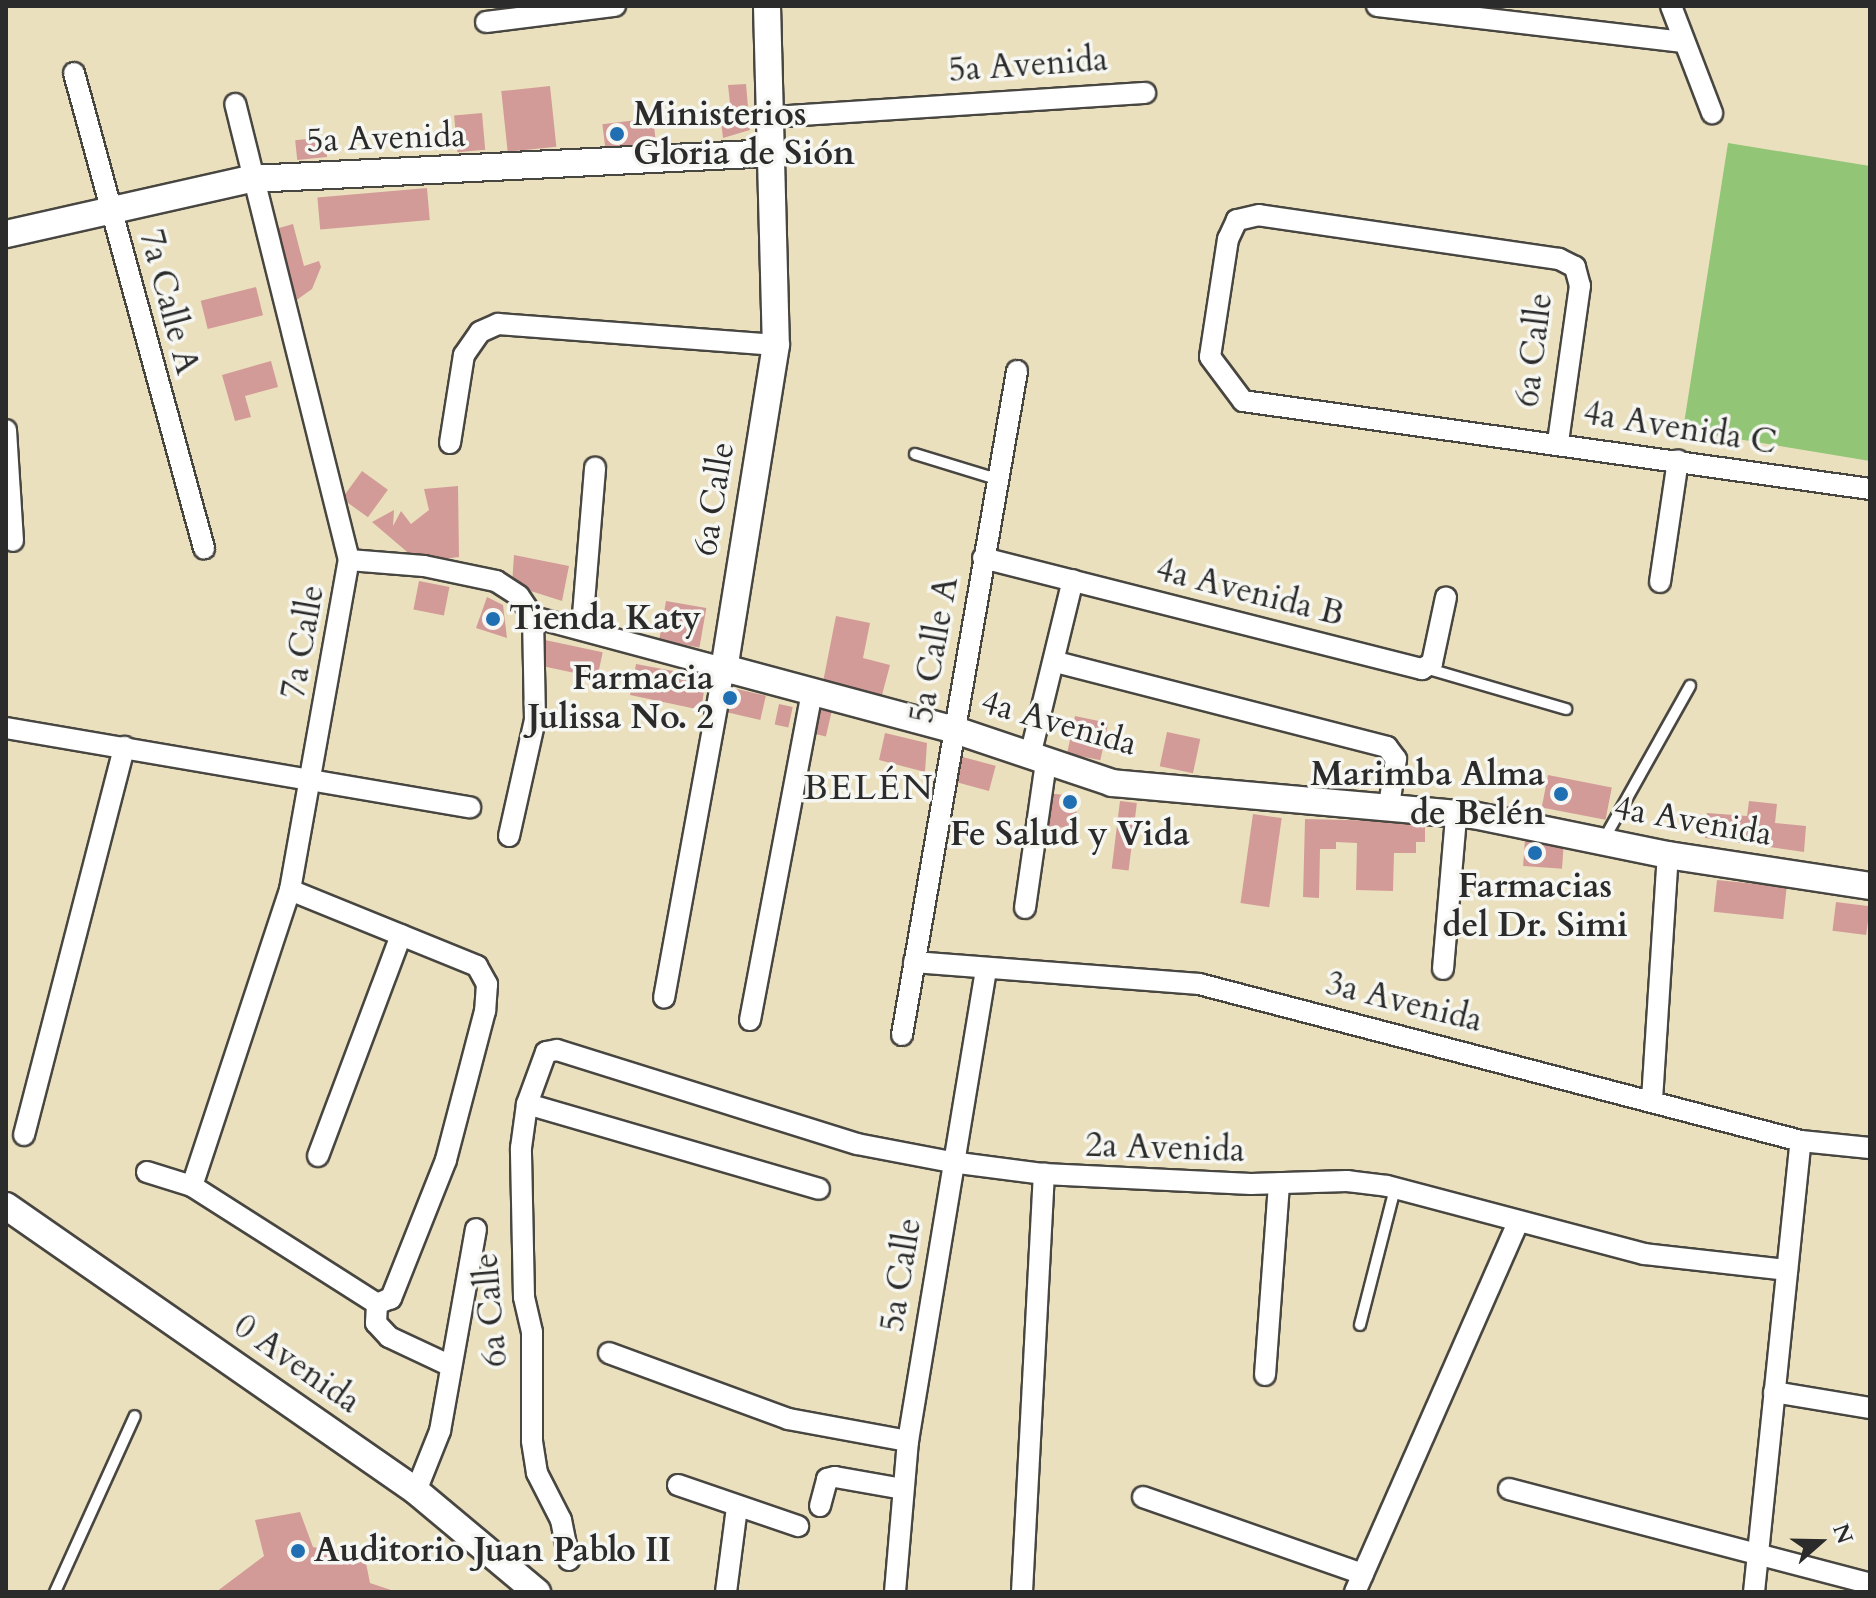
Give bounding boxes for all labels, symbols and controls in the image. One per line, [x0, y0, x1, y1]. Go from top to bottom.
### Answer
street label: 5a Avenida [947, 39, 1109, 91]
place label: Ministerios Gloria de Sión [633, 94, 855, 174]
street label: 5a Avenida [305, 115, 467, 161]
marker: Ministerios Gloria de Sión [608, 125, 626, 143]
street label: 7a Calle A [130, 225, 208, 379]
street label: 6a Calle [1507, 291, 1561, 409]
street label: 4a Avenida C [1581, 393, 1779, 463]
street label: 6a Calle [685, 439, 743, 559]
street label: 4a Avenida B [1152, 549, 1348, 635]
street label: 5a Calle A [901, 574, 967, 726]
street label: 7a Calle [273, 582, 333, 702]
place label: Tienda Katy [509, 599, 701, 639]
marker: Tienda Katy [484, 610, 502, 628]
place label: Farmacia Julissa No. 2 [528, 658, 714, 738]
street label: 4a Avenida [977, 681, 1141, 765]
marker: Farmacia Julissa No. 2 [721, 689, 739, 707]
place label: Marimba Alma de Belén [1310, 754, 1545, 834]
district label: BELÉN [803, 766, 935, 810]
marker: Marimba Alma de Belén [1552, 785, 1570, 803]
street label: 4a Avenida [1611, 787, 1775, 855]
marker: Fe Salud y Vida [1061, 793, 1079, 811]
place label: Fe Salud y Vida [950, 815, 1190, 855]
marker: Farmacias del Dr. Simi [1526, 844, 1544, 862]
place label: Farmacias del Dr. Simi [1442, 866, 1628, 946]
street label: 3a Avenida [1322, 963, 1486, 1041]
street label: 2a Avenida [1084, 1125, 1246, 1171]
street label: 5a Calle [872, 1215, 930, 1335]
street label: 6a Calle [466, 1251, 516, 1369]
street label: 0 Avenida [226, 1306, 368, 1422]
north arrow [1780, 1502, 1860, 1582]
text: N [1825, 1520, 1860, 1548]
place label: Auditorio Juan Pablo II [314, 1531, 671, 1571]
marker: Auditorio Juan Pablo II [289, 1542, 307, 1560]

